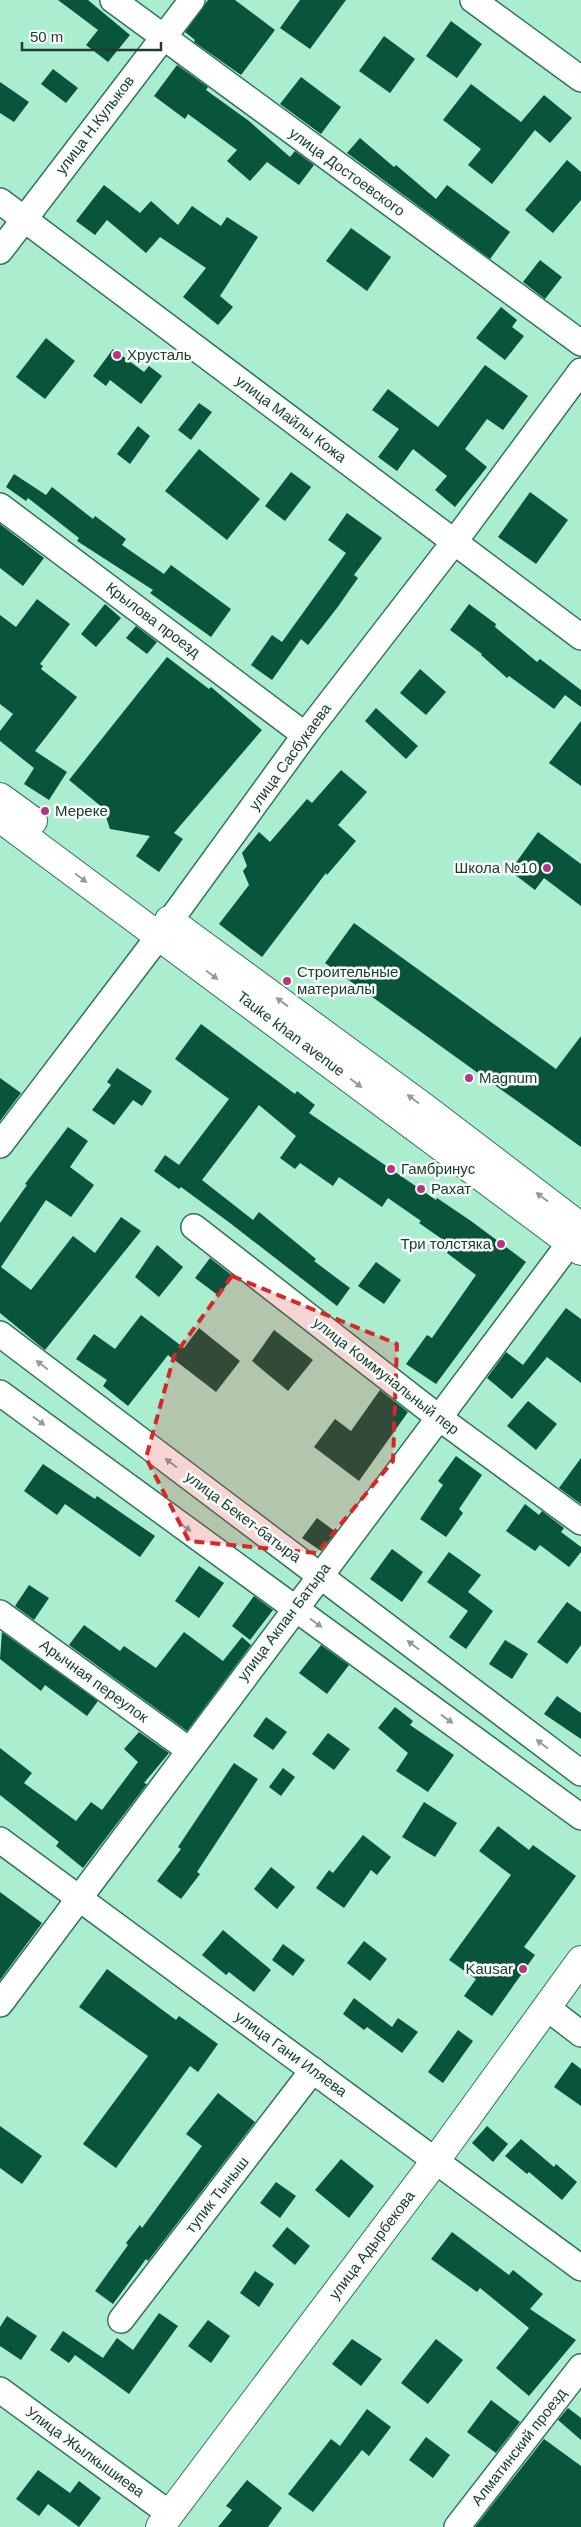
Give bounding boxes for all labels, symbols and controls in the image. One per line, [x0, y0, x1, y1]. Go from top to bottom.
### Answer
scale bar [22, 20, 161, 52]
text: 50 m [30, 28, 63, 45]
street label: улица Н.Кулыков [52, 72, 137, 177]
street label: улица Достоевского [286, 124, 408, 219]
place label: Хрусталь [127, 346, 192, 363]
marker: Хрусталь [111, 349, 123, 361]
street label: улица Майлы Кожа [233, 372, 350, 466]
street label: Крылова проезд [103, 579, 204, 661]
street label: улица Сасбукаева [245, 700, 334, 813]
place label: Мереке [55, 802, 108, 819]
marker: Мереке [39, 805, 51, 817]
place label: Школа №10 [454, 859, 537, 876]
marker: Школа №10 [541, 862, 553, 874]
one-way arrow [74, 873, 88, 883]
place label: Строительные материалы [297, 963, 398, 997]
one-way arrow [205, 970, 219, 980]
marker: Строительные материалы [281, 975, 293, 987]
street label: Tauke khan avenue [234, 988, 348, 1080]
one-way arrow [275, 997, 289, 1007]
place label: Magnum [479, 1069, 537, 1086]
marker: Magnum [463, 1072, 475, 1084]
one-way arrow [349, 1077, 362, 1088]
one-way arrow [406, 1094, 420, 1104]
place label: Гамбринус [401, 1160, 476, 1177]
marker: Гамбринус [385, 1163, 397, 1175]
place label: Рахат [431, 1180, 471, 1197]
marker: Рахат [415, 1183, 427, 1195]
one-way arrow [535, 1192, 549, 1202]
place label: Три толстяка [401, 1235, 492, 1252]
marker: Три толстяка [495, 1238, 507, 1250]
street label: улица Коммунальный пер [310, 1313, 463, 1438]
one-way arrow [35, 1360, 49, 1370]
one-way arrow [32, 1416, 46, 1426]
one-way arrow [165, 1458, 178, 1468]
street label: улица Бекет-батыра [182, 1467, 305, 1566]
one-way arrow [178, 1522, 191, 1533]
street label: улица Акпан Батыра [234, 1559, 334, 1684]
one-way arrow [309, 1618, 323, 1628]
street label: Арычная переулок [37, 1636, 152, 1726]
one-way arrow [407, 1640, 420, 1651]
one-way arrow [440, 1714, 454, 1724]
one-way arrow [536, 1738, 549, 1749]
place label: Kausar [465, 1960, 513, 1977]
marker: Kausar [517, 1963, 529, 1975]
street label: улица Гани Иляева [232, 2007, 351, 2100]
street label: тупик Тыныш [182, 2153, 252, 2236]
street label: улица Адырбекова [325, 2187, 418, 2302]
street label: Алматинский проезд [468, 2385, 570, 2509]
street label: Улица Жылкышиева [23, 2403, 148, 2501]

